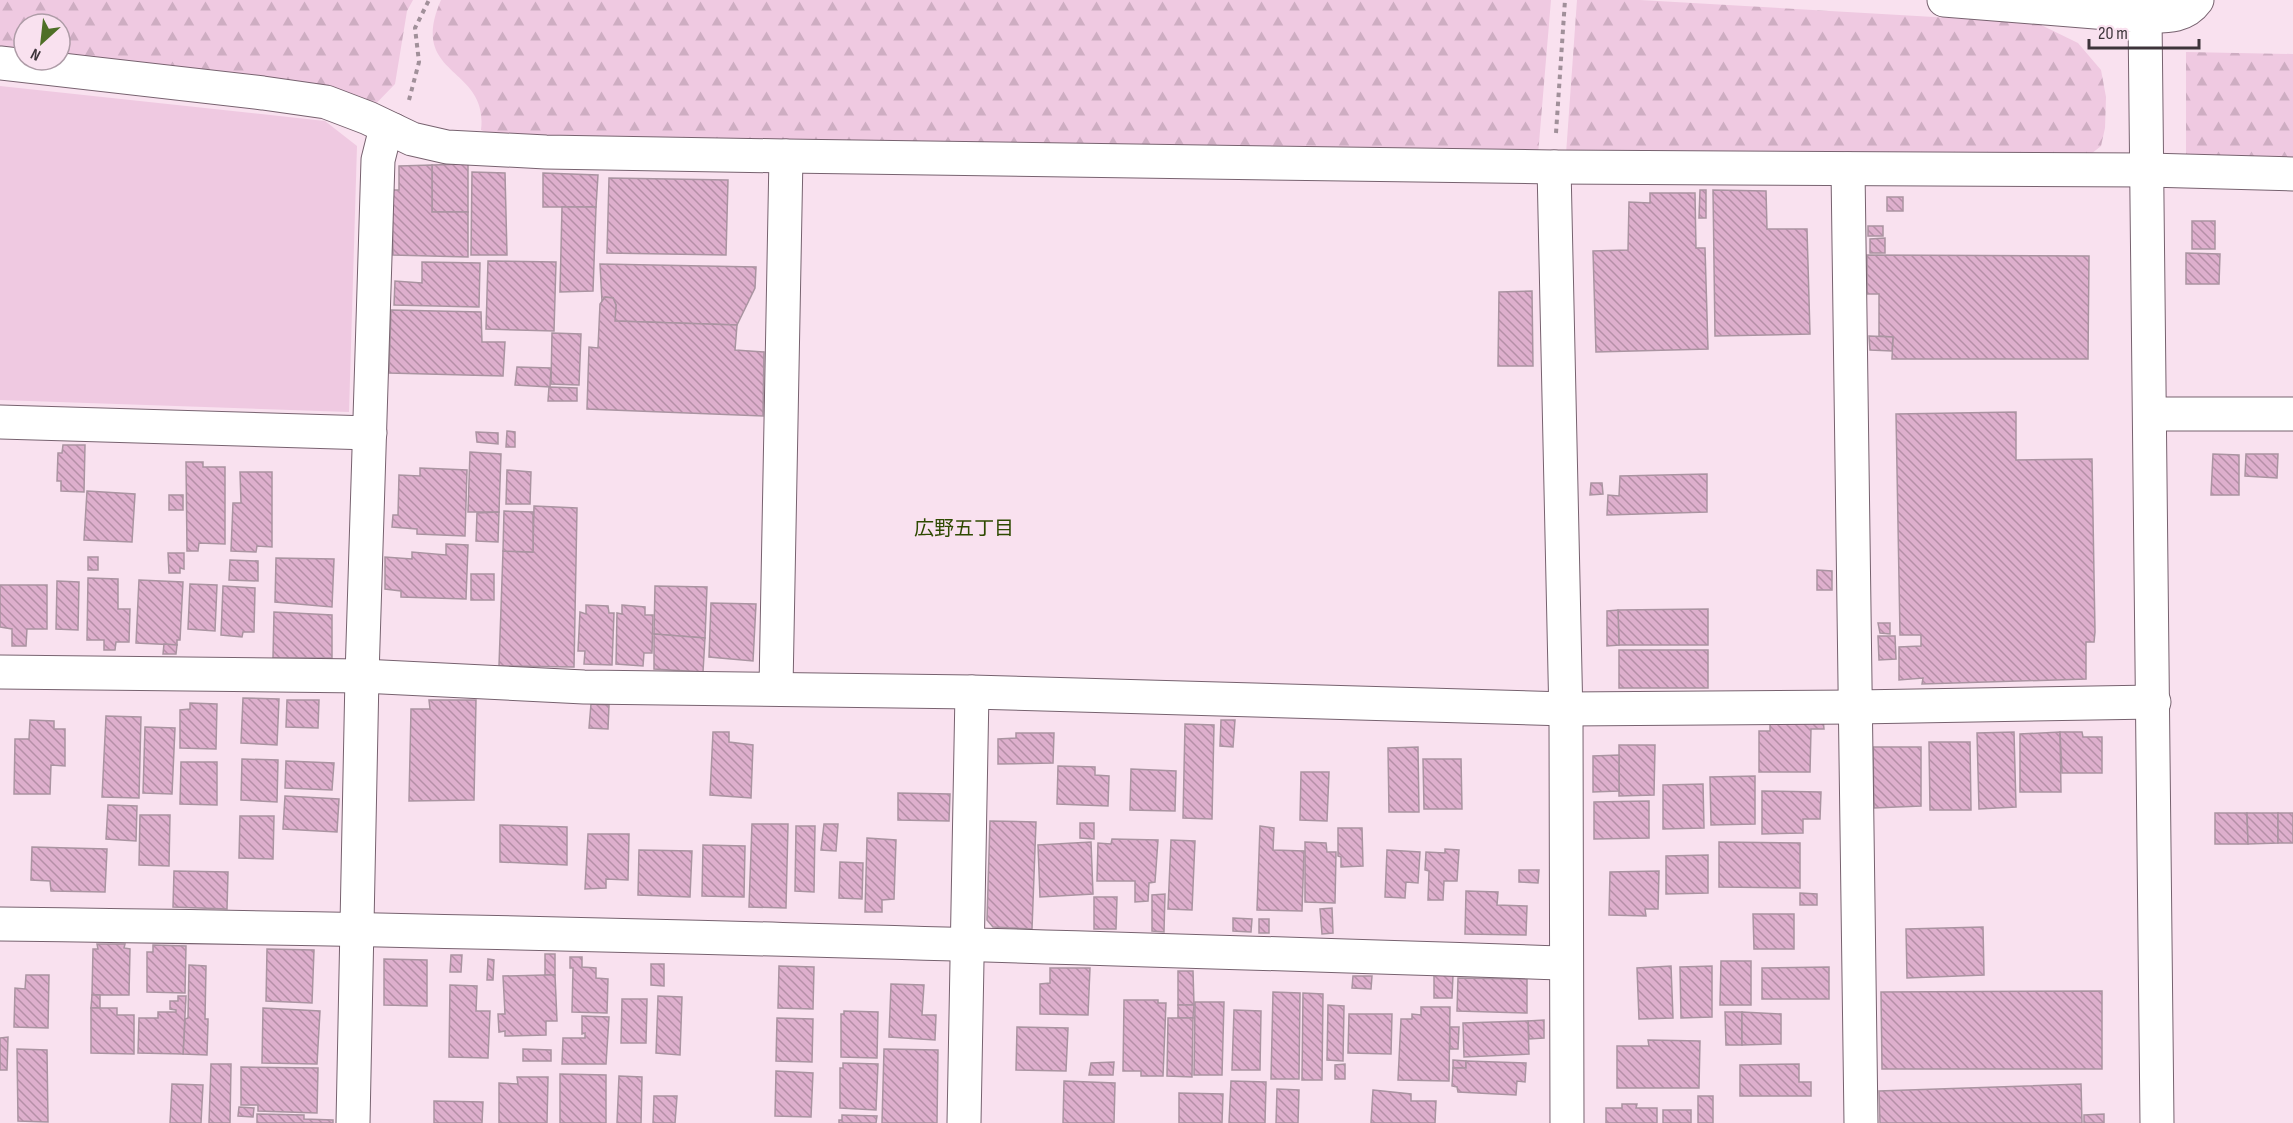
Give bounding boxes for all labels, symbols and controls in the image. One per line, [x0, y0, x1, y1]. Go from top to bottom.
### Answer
north arrow [12, 12, 72, 72]
scale bar [2089, 12, 2198, 50]
text: 20 m [2098, 23, 2128, 44]
text: N [28, 44, 44, 64]
district label: 広野五丁目 [914, 517, 1014, 541]

